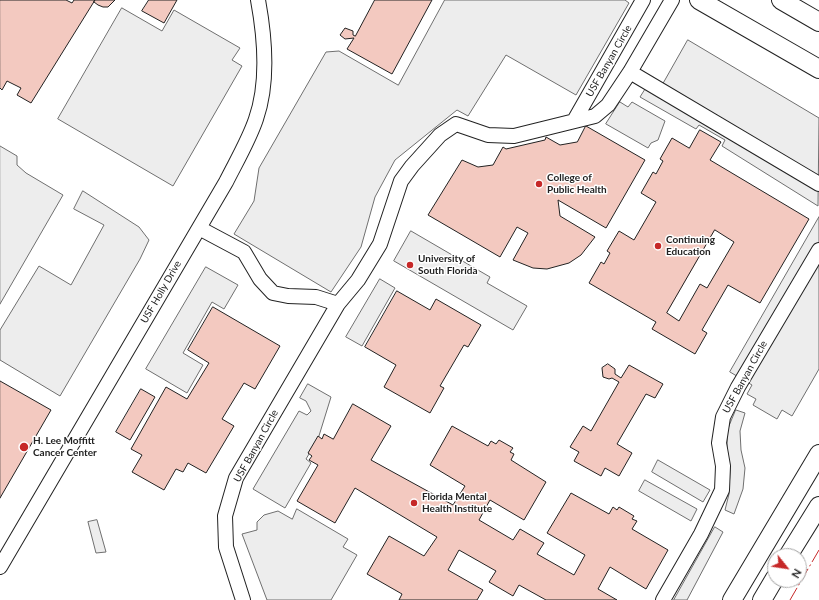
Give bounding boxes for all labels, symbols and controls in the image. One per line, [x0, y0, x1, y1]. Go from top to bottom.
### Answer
street label: USF Banyan Circle [584, 23, 634, 99]
place label: College of Public Health [547, 172, 607, 196]
marker: College of Public Health [534, 179, 544, 189]
place label: Continuing Education [666, 234, 715, 258]
marker: Continuing Education [653, 241, 663, 251]
place label: University of South Florida [418, 253, 477, 276]
street label: USF Holly Drive [138, 259, 184, 325]
marker: University of South Florida [405, 260, 415, 270]
street label: USF Banyan Circle [720, 339, 770, 415]
street label: USF Banyan Circle [231, 408, 281, 484]
place label: H. Lee Moffitt Cancer Center [33, 435, 97, 458]
marker: H. Lee Moffitt Cancer Center [18, 441, 30, 453]
place label: Florida Mental Health Institute [422, 491, 492, 514]
marker: Florida Mental Health Institute [409, 498, 419, 508]
north arrow [767, 548, 807, 588]
text: N [789, 567, 805, 581]

